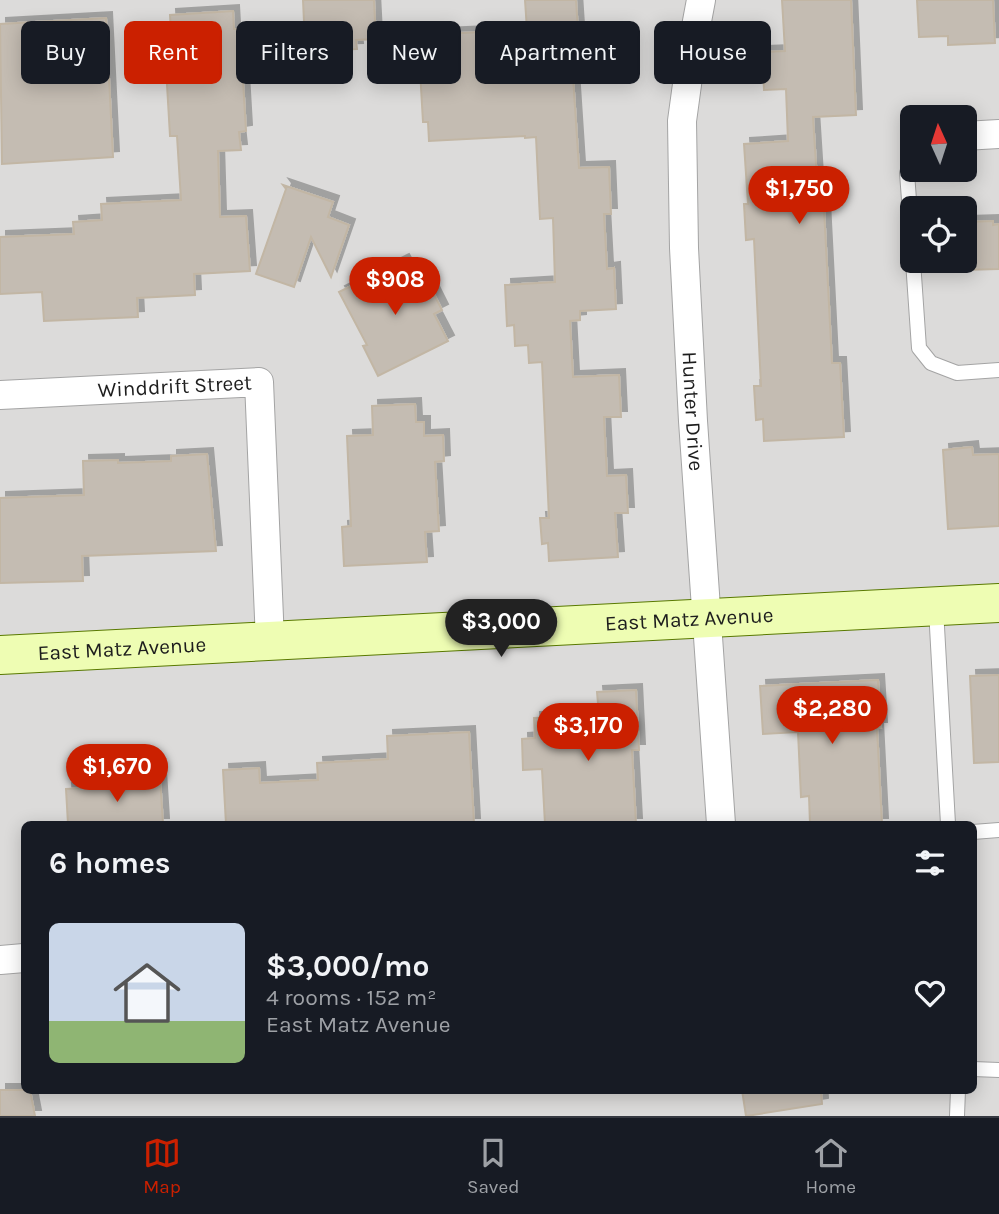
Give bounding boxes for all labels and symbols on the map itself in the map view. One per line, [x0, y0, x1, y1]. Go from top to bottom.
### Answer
north arrow [900, 105, 976, 182]
pin: $1,750 [742, 166, 856, 226]
pin: $908 [354, 258, 436, 317]
street label: Hunter Drive [677, 351, 708, 472]
street label: Winddrift Street [97, 370, 253, 402]
pin: $3,000 [444, 600, 558, 659]
street label: East Matz Avenue [604, 603, 774, 636]
street label: East Matz Avenue [37, 632, 207, 665]
pin: $2,280 [775, 686, 889, 746]
pin: $3,170 [531, 704, 645, 763]
pin: $1,670 [60, 744, 174, 804]

